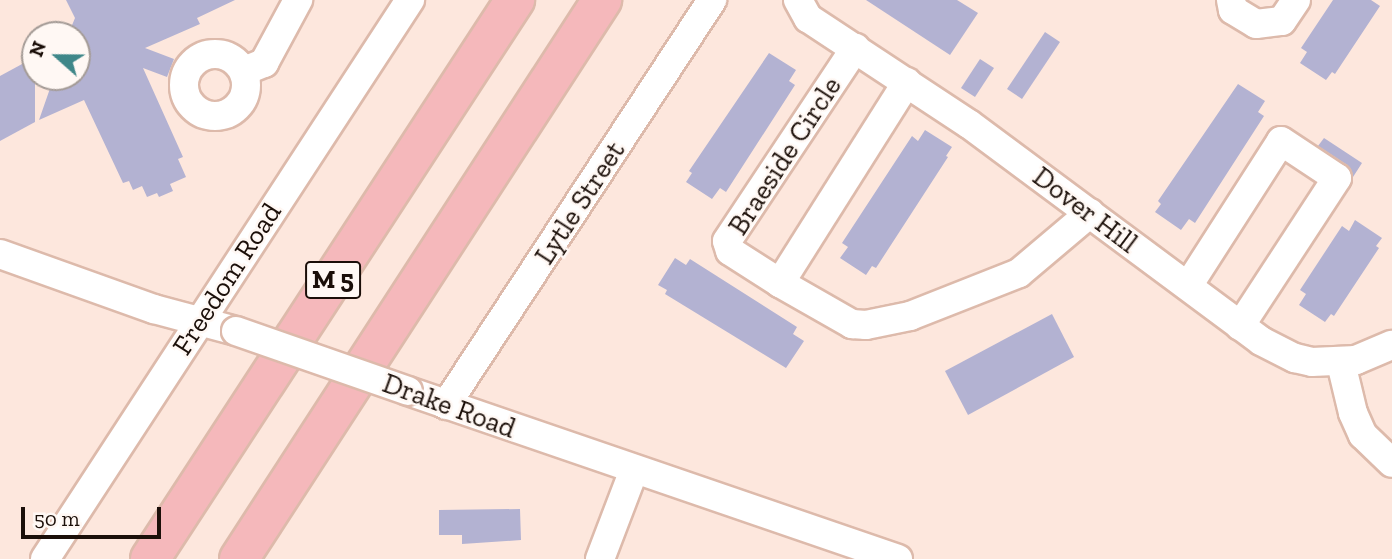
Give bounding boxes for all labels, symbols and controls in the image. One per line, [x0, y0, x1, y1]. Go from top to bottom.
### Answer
north arrow [21, 21, 91, 91]
text: N [24, 38, 51, 60]
street label: Braeside Circle [721, 71, 849, 241]
street label: Lytle Street [528, 135, 632, 271]
street label: Dover Hill [1026, 160, 1144, 260]
street label: Freedom Road [165, 197, 289, 361]
road number: M 5 [305, 258, 361, 302]
street label: Drake Road [378, 366, 520, 446]
scale bar [24, 492, 164, 536]
text: 50 m [34, 506, 80, 531]

